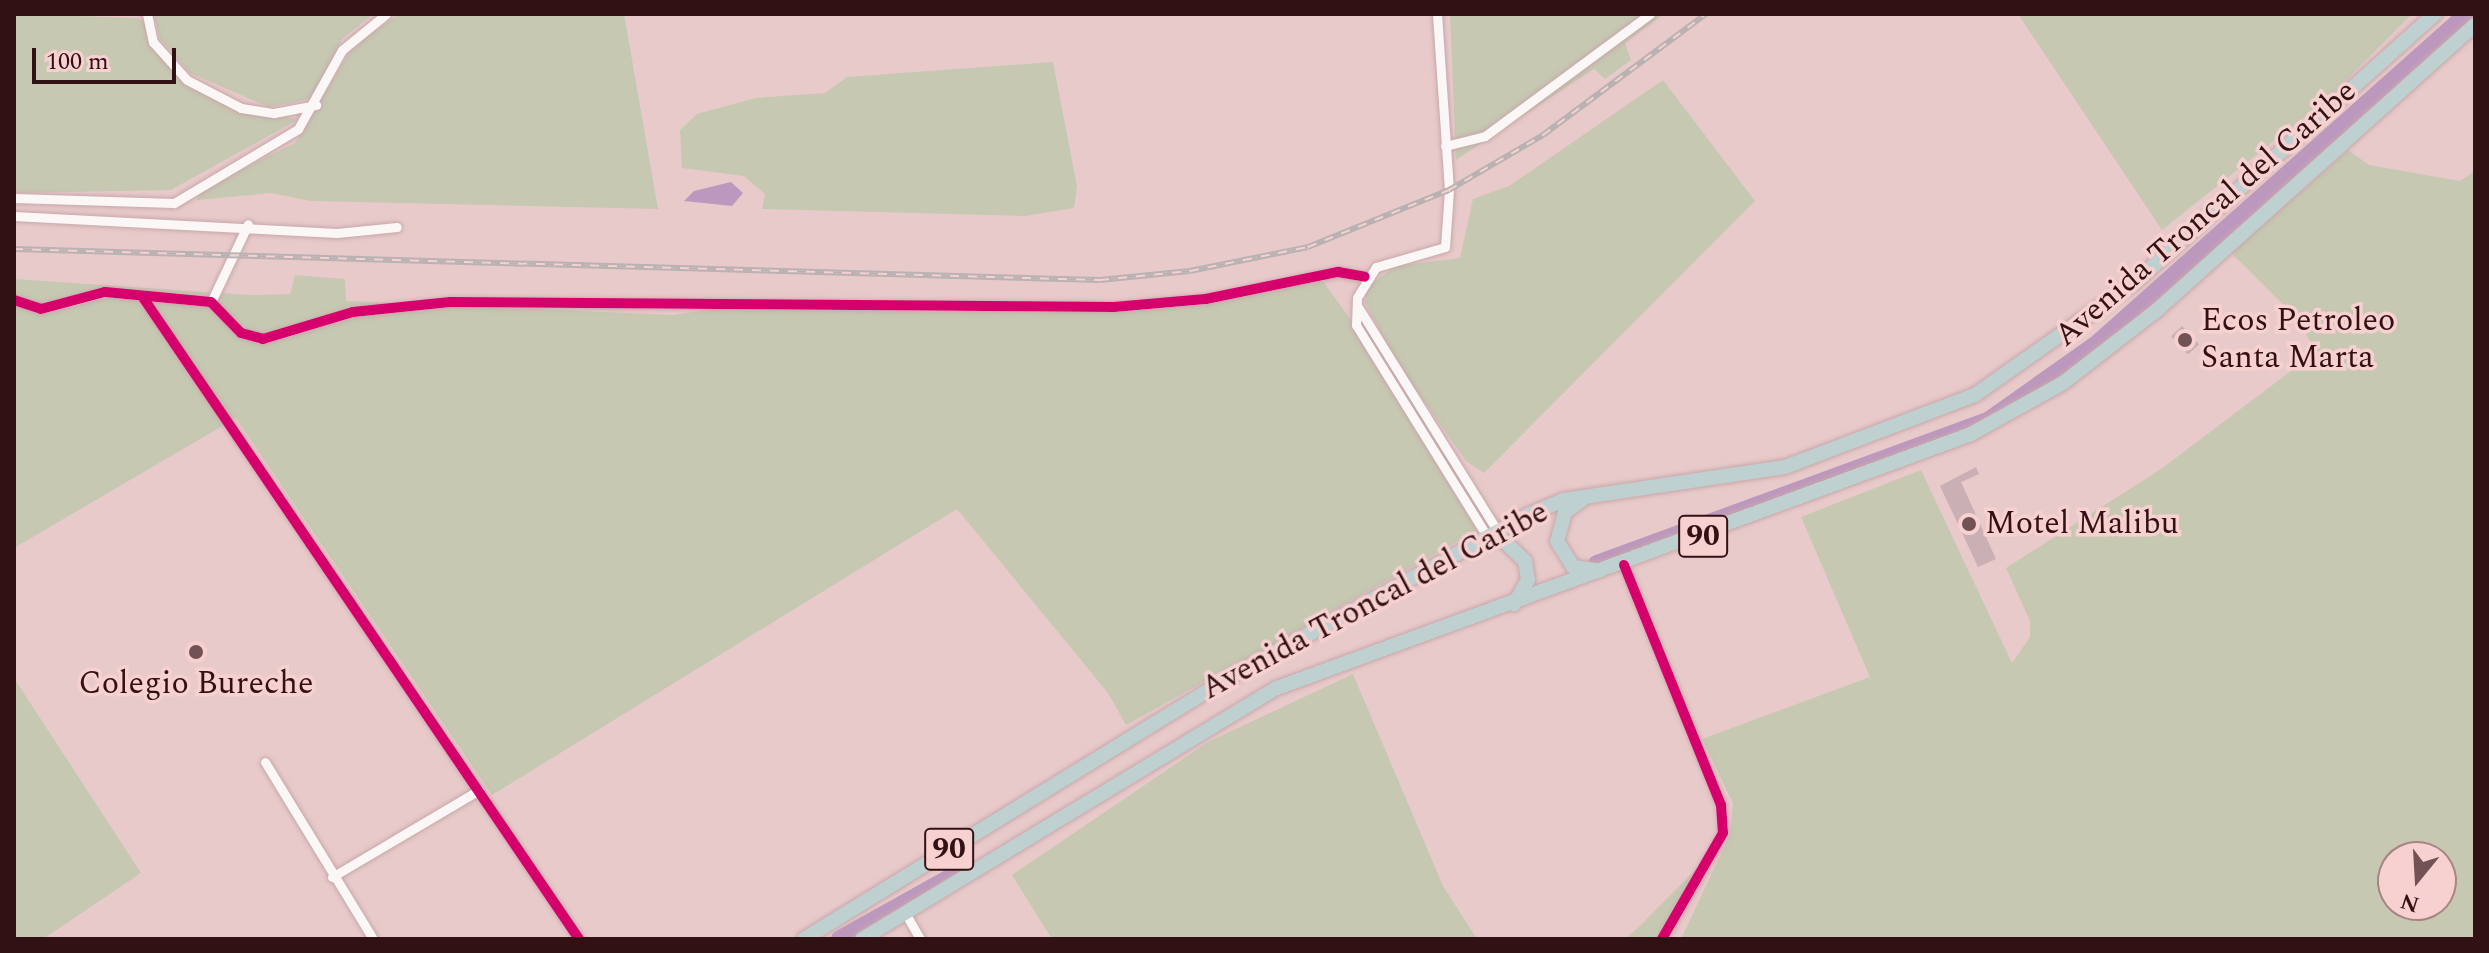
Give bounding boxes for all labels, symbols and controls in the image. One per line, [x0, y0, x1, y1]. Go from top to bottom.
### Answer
scale bar [36, 32, 180, 82]
text: 100 m [46, 44, 109, 80]
street label: Avenida Troncal del Caribe [2047, 73, 2365, 355]
place label: Ecos Petroleo Santa Marta [2201, 303, 2395, 378]
marker: Ecos Petroleo Santa Marta [2176, 331, 2194, 349]
street label: Avenida Troncal del Caribe [1195, 493, 1555, 709]
place label: Motel Malibu [1985, 505, 2179, 543]
road number: 90 [1677, 510, 1729, 562]
marker: Motel Malibu [1960, 515, 1978, 533]
marker: Colegio Bureche [187, 643, 205, 661]
place label: Colegio Bureche [79, 665, 313, 703]
road number: 90 [923, 823, 975, 875]
north arrow [2377, 841, 2457, 921]
text: N [2396, 884, 2424, 921]

